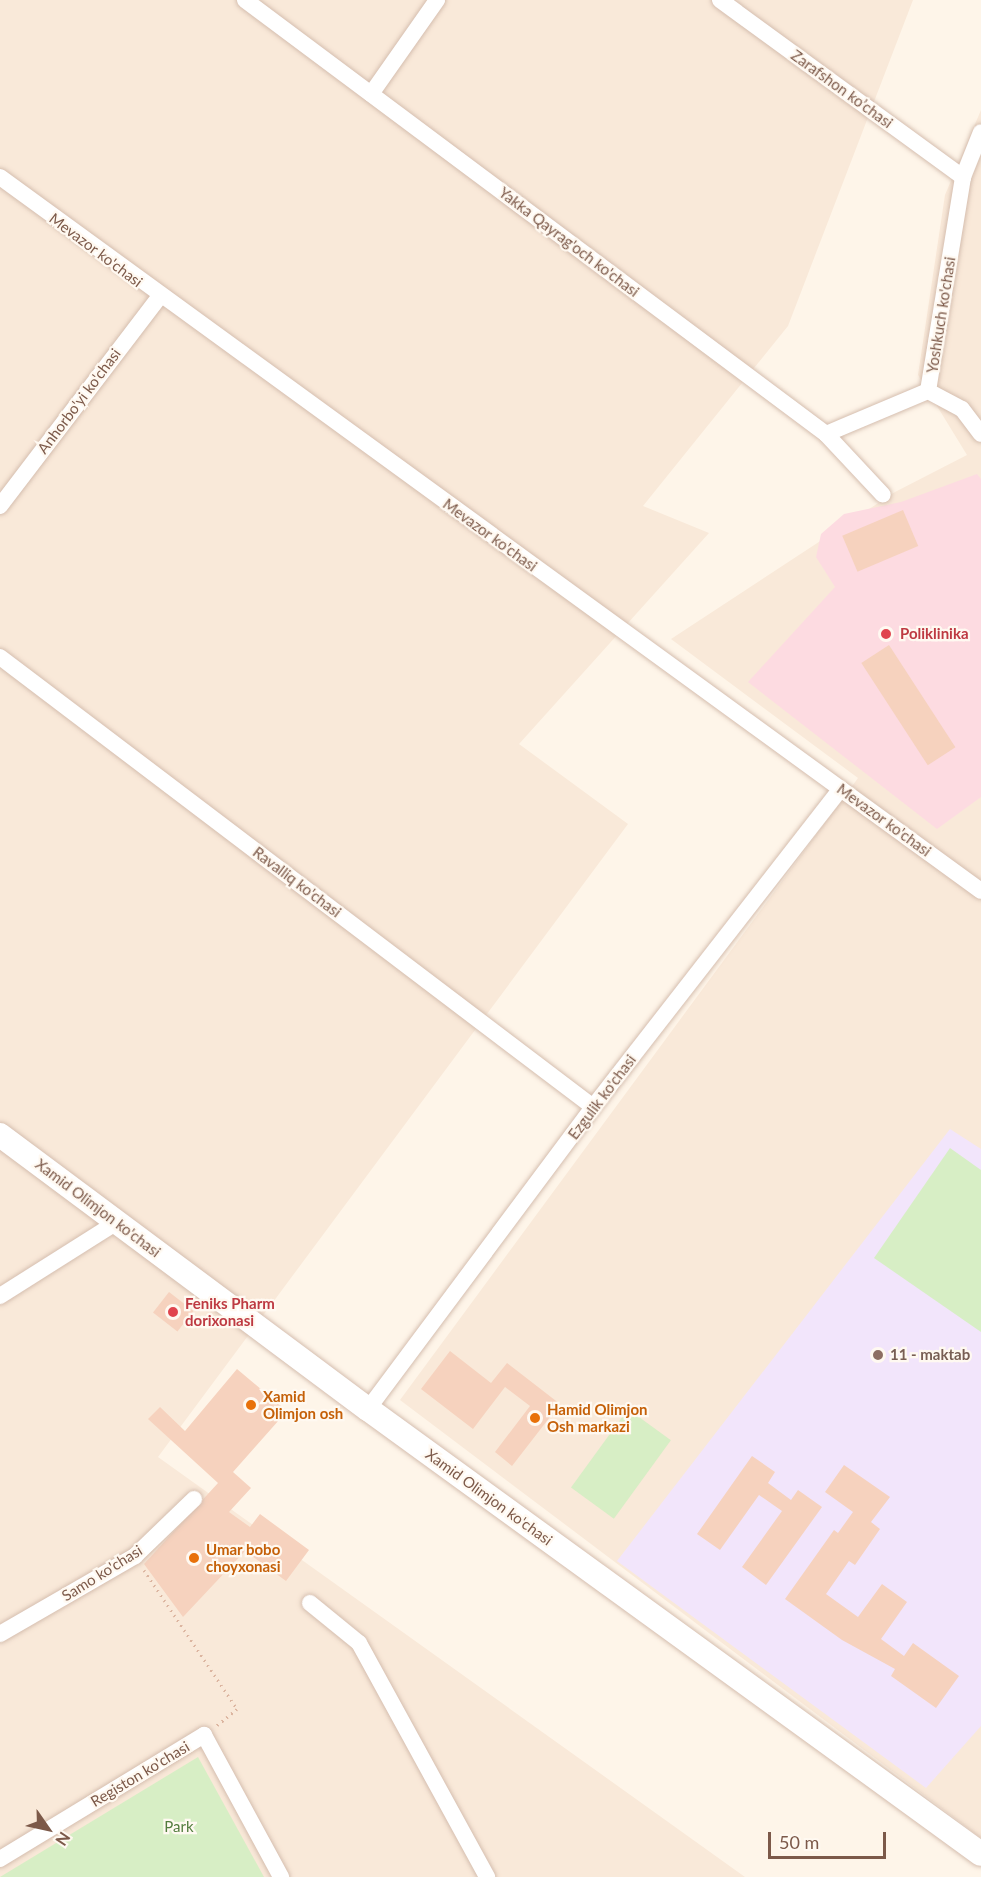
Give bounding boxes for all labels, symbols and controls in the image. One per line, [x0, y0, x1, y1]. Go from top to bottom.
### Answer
street label: Zarafshon ko’chasi [788, 46, 896, 132]
street label: Yakka Qayrag'och ko'chasi [495, 183, 643, 301]
street label: Mevazor ko'chasi [46, 209, 146, 291]
street label: Yoshkuch ko'chasi [923, 255, 959, 375]
street label: Anhorbo'yi ko'chasi [34, 345, 124, 457]
street label: Mevazor ko'chasi [439, 495, 541, 575]
marker: Poliklinika [877, 625, 895, 643]
place label: Poliklinika [900, 625, 969, 643]
street label: Mevazor ko'chasi [833, 780, 935, 860]
street label: Ravalliq ko'chasi [249, 843, 345, 921]
street label: Ezgulik ko'chasi [564, 1051, 640, 1143]
street label: Xamid Olimjon ko'chasi [32, 1155, 164, 1261]
place label: Feniks Pharm dorixonasi [185, 1294, 275, 1329]
marker: Feniks Pharm dorixonasi [166, 1305, 180, 1319]
place label: 11 - maktab [890, 1346, 970, 1364]
marker: 11 - maktab [871, 1348, 885, 1362]
place label: Xamid Olimjon osh [263, 1387, 343, 1422]
marker: Xamid Olimjon osh [244, 1398, 258, 1412]
place label: Hamid Olimjon Osh markazi [547, 1400, 647, 1435]
marker: Hamid Olimjon Osh markazi [528, 1411, 542, 1425]
street label: Xamid Olimjon ko'chasi [422, 1445, 556, 1549]
place label: Umar bobo choyxonasi [206, 1540, 281, 1575]
street label: Samo ko'chasi [58, 1541, 146, 1605]
marker: Umar bobo choyxonasi [187, 1551, 201, 1565]
street label: Registon ko'chasi [87, 1737, 193, 1811]
north arrow [18, 1799, 78, 1859]
park label: Park [164, 1818, 194, 1836]
scale bar [771, 1820, 890, 1858]
text: N [52, 1829, 75, 1850]
text: 50 m [779, 1831, 819, 1853]

